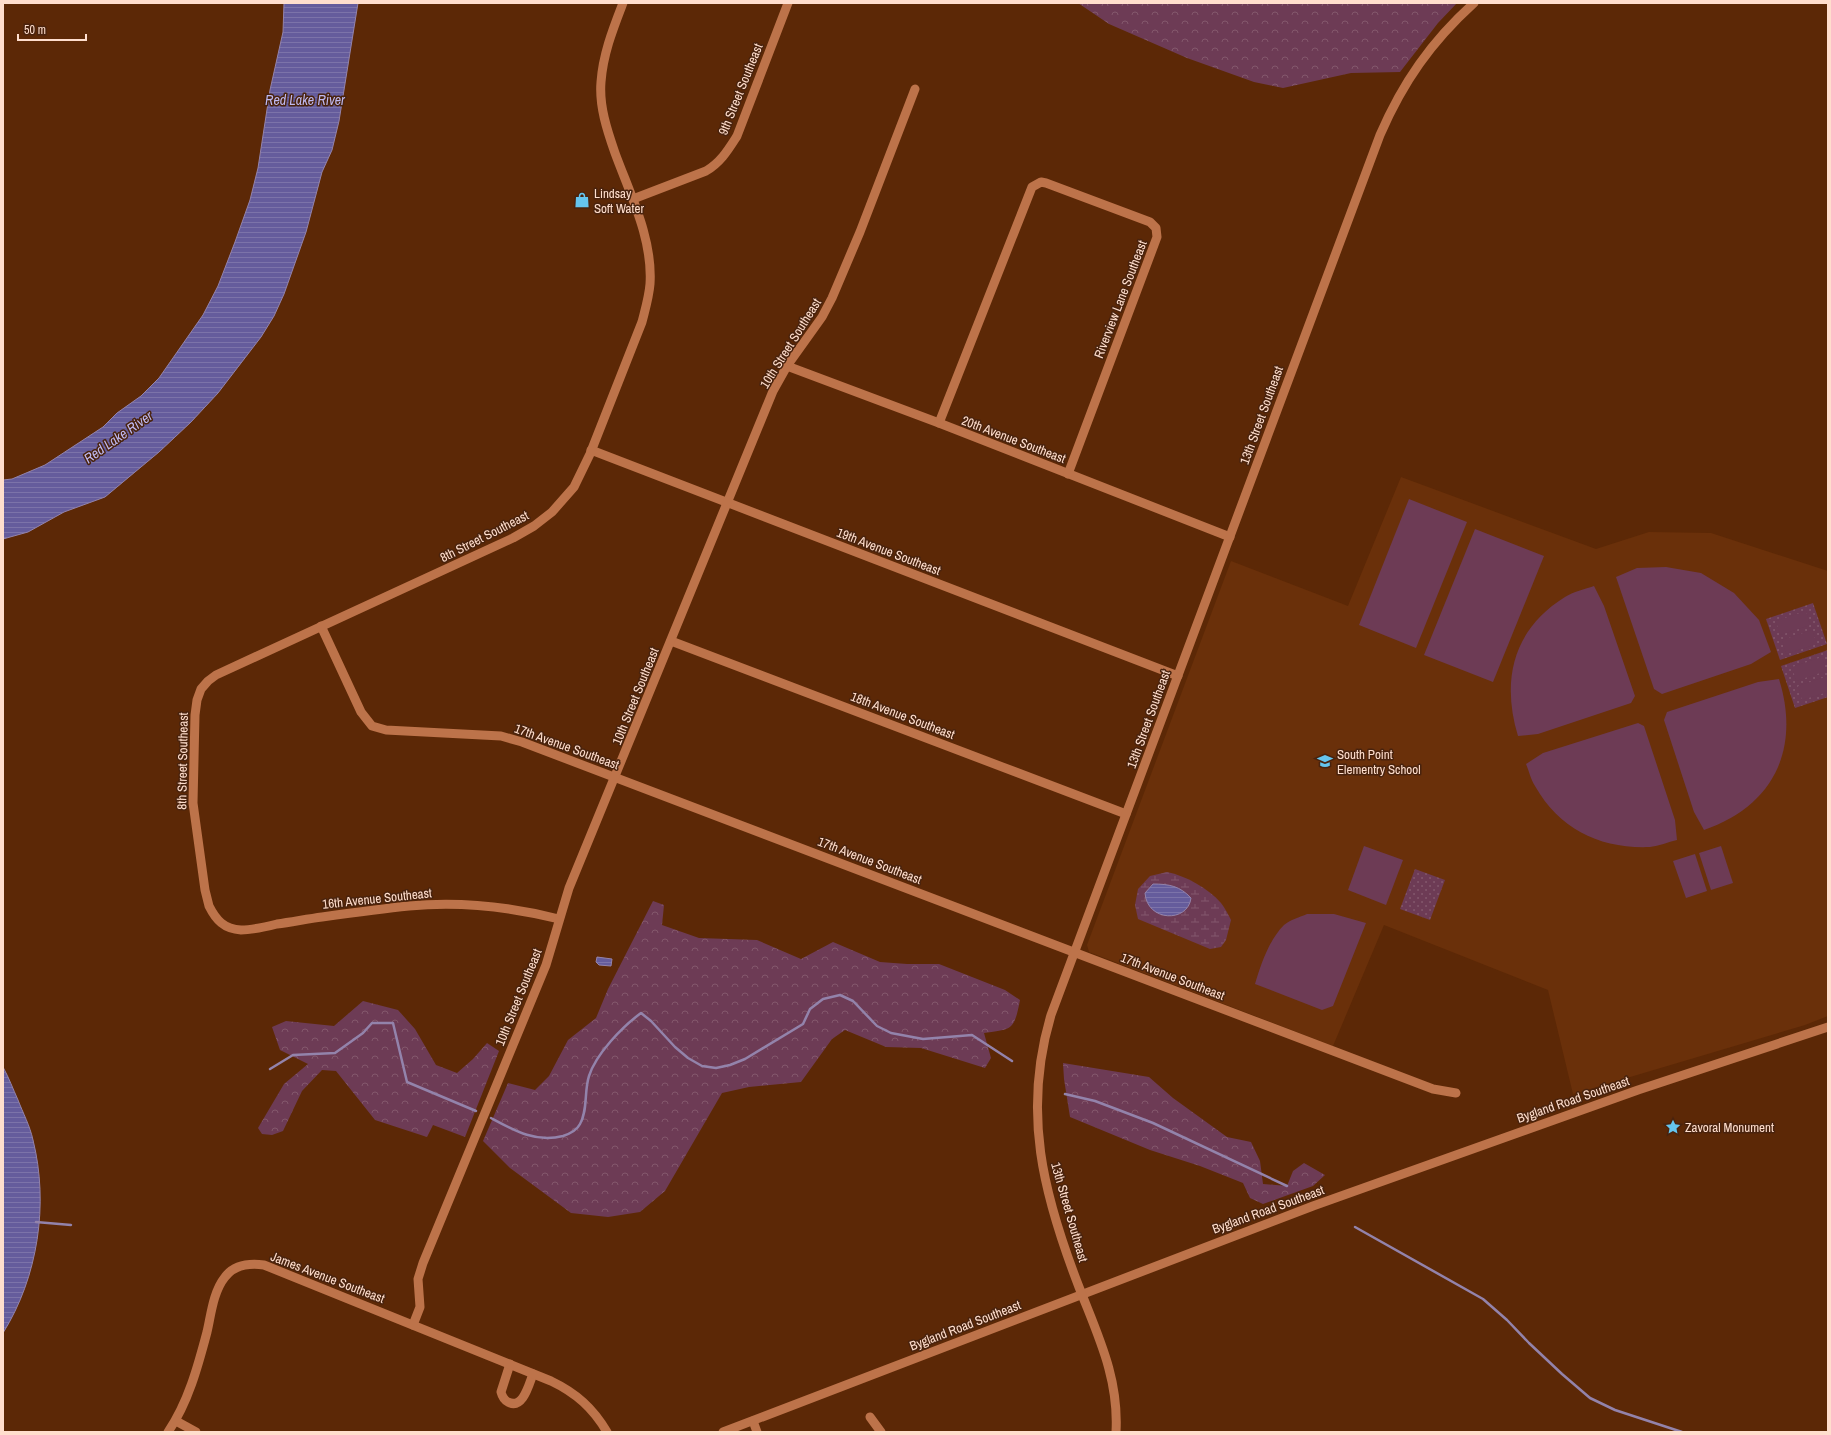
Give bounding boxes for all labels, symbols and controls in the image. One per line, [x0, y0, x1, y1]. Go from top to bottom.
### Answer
scale bar [18, 16, 86, 42]
text: 50 m [24, 22, 46, 38]
street label: 9th Street Southeast [714, 41, 767, 137]
water label: Red Lake River [265, 91, 346, 109]
place label: Lindsay Soft Water [594, 185, 644, 217]
shop icon: Lindsay Soft Water [573, 191, 591, 209]
street label: Riverview Lane Southeast [1090, 238, 1151, 361]
street label: 10th Street Southeast [756, 295, 825, 392]
street label: 13th Street Southeast [1236, 364, 1287, 467]
water label: Red Lake River [80, 406, 157, 467]
street label: 20th Avenue Southeast [959, 412, 1068, 467]
street label: 8th Street Southeast [437, 507, 531, 566]
street label: 19th Avenue Southeast [834, 524, 943, 579]
street label: 10th Street Southeast [608, 645, 663, 747]
street label: 13th Street Southeast [1123, 668, 1174, 771]
street label: 18th Avenue Southeast [848, 688, 957, 743]
street label: 8th Street Southeast [173, 712, 192, 810]
street label: 17th Avenue Southeast [512, 720, 621, 773]
place label: South Point Elementry School [1337, 746, 1421, 778]
school or university icon: South Point Elementry School [1316, 752, 1334, 770]
street label: 17th Avenue Southeast [815, 833, 924, 888]
street label: 16th Avenue Southeast [321, 884, 433, 913]
street label: 10th Street Southeast [491, 946, 546, 1048]
street label: 17th Avenue Southeast [1118, 949, 1227, 1004]
street label: Bygland Road Southeast [1515, 1072, 1632, 1127]
place icon: Zavoral Monument [1664, 1118, 1682, 1136]
place label: Zavoral Monument [1685, 1119, 1774, 1136]
street label: 13th Street Southeast [1047, 1160, 1092, 1264]
street label: Bygland Road Southeast [1210, 1181, 1327, 1238]
street label: James Avenue Southeast [268, 1248, 387, 1307]
street label: Bygland Road Southeast [907, 1296, 1023, 1355]

